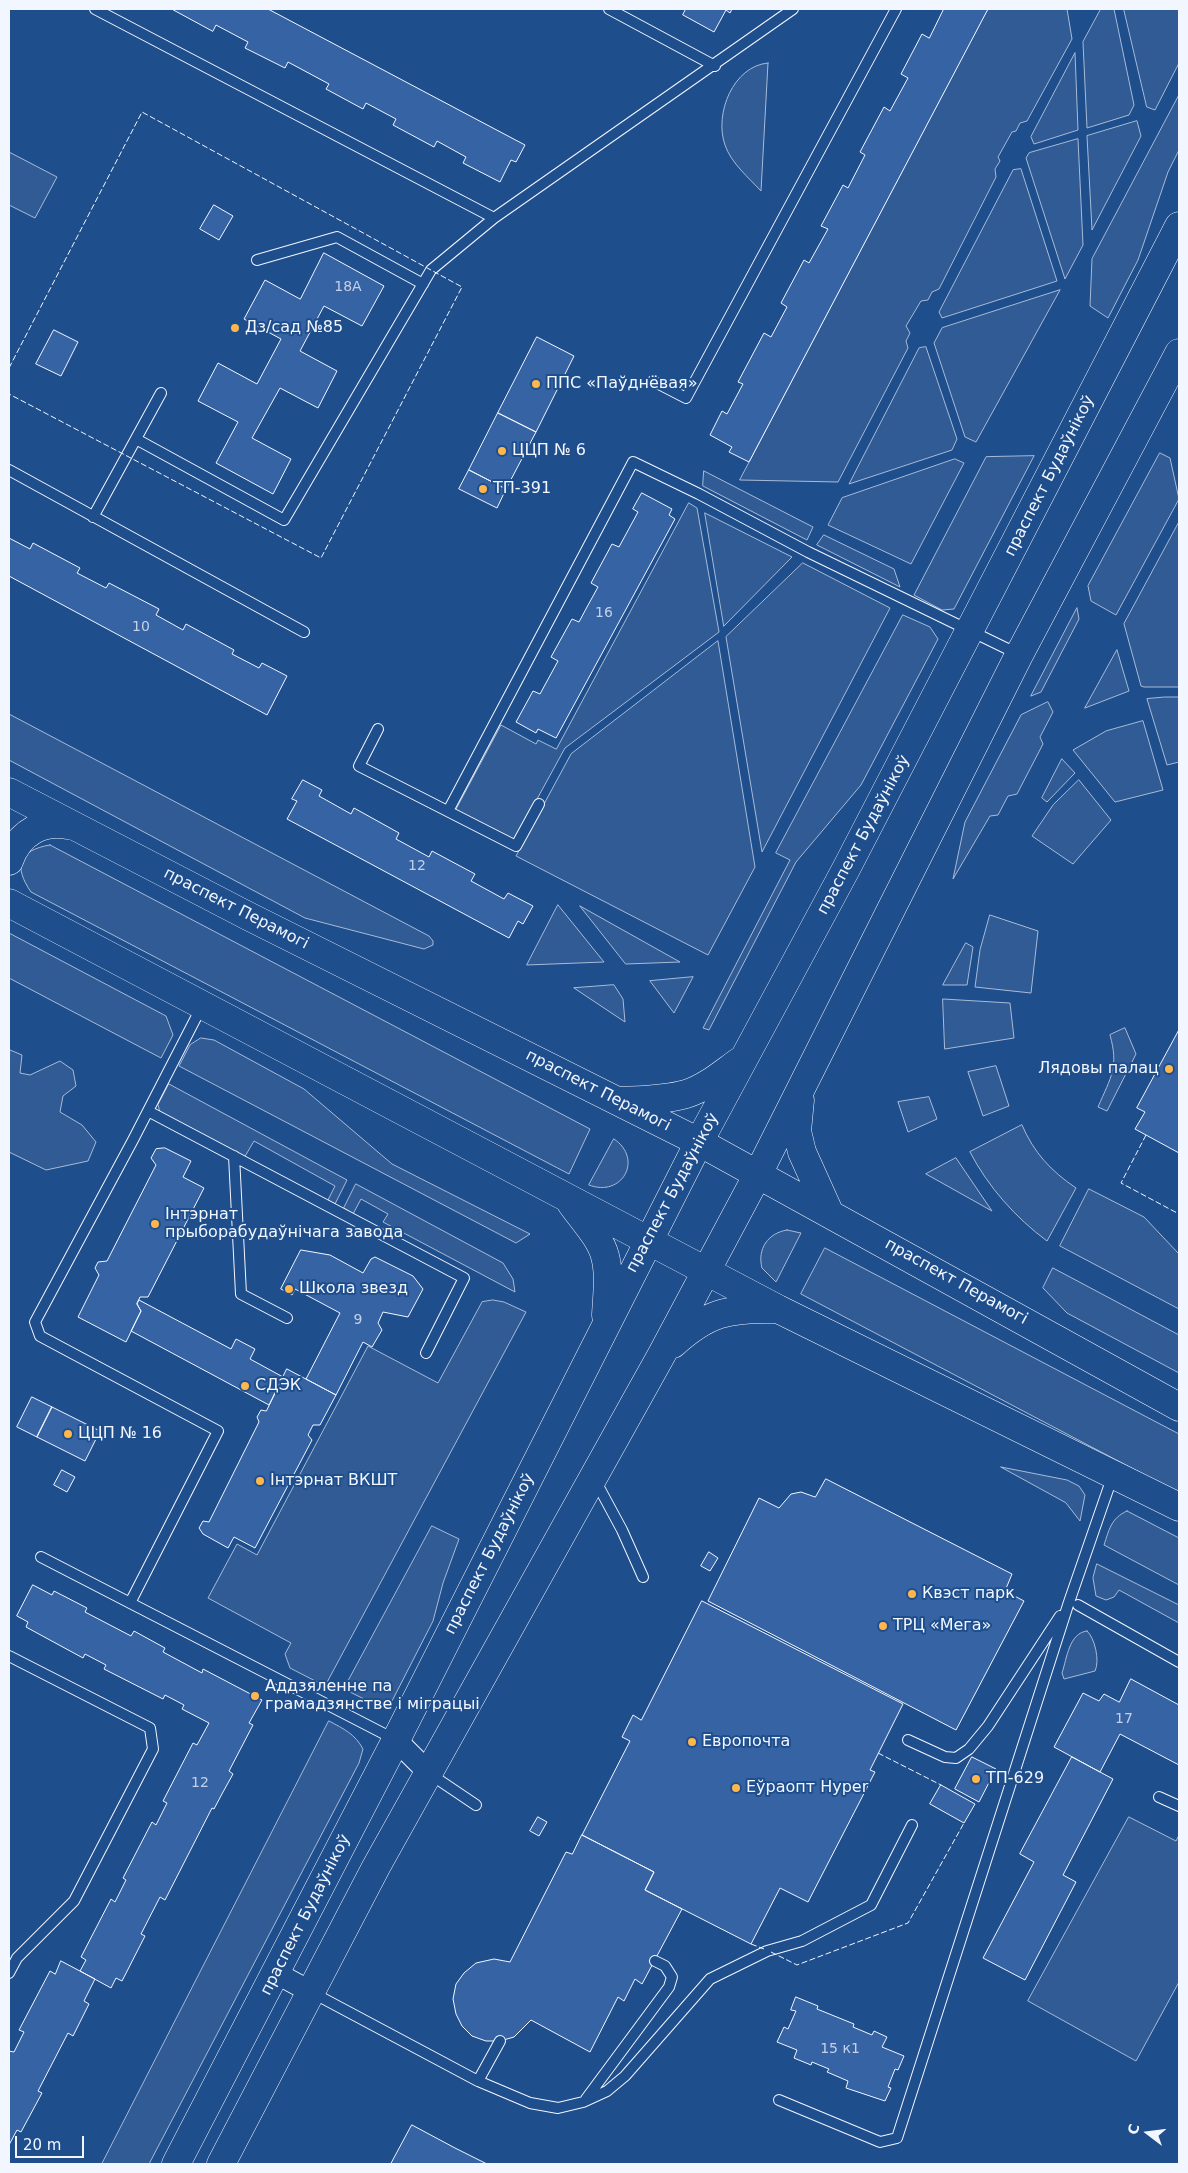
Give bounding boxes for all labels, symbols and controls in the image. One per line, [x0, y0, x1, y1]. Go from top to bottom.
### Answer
house number: 18А [334, 279, 362, 295]
place label: Дз/сад №85 [245, 318, 343, 338]
marker: Дз/сад №85 [229, 322, 241, 334]
place label: ППС «Паўднёвая» [546, 374, 697, 394]
marker: ППС «Паўднёвая» [530, 378, 542, 390]
street label: праспект Будаўнікоў [1001, 392, 1099, 560]
place label: ЦЦП № 6 [512, 441, 586, 461]
marker: ЦЦП № 6 [496, 445, 508, 457]
place label: ТП-391 [493, 479, 551, 499]
marker: ТП-391 [477, 483, 489, 495]
house number: 16 [595, 605, 613, 621]
house number: 10 [132, 619, 150, 635]
street label: праспект Будаўнікоў [814, 752, 914, 918]
house number: 12 [408, 858, 426, 874]
street label: праспект Перамогі [160, 864, 312, 954]
street label: праспект Перамогі [522, 1046, 674, 1136]
place label: Лядовы палац [1038, 1059, 1159, 1079]
marker: Лядовы палац [1163, 1063, 1175, 1075]
street label: праспект Будаўнікоў [623, 1110, 723, 1276]
place label: Інтэрнат прыборабудаўнічага завода [165, 1205, 403, 1243]
marker: Інтэрнат прыборабудаўнічага завода [149, 1218, 161, 1230]
street label: праспект Перамогі [881, 1235, 1031, 1329]
place label: Школа звезд [299, 1279, 408, 1299]
marker: Школа звезд [283, 1283, 295, 1295]
house number: 9 [354, 1312, 362, 1328]
place label: СДЭК [255, 1376, 301, 1396]
marker: СДЭК [239, 1380, 251, 1392]
place label: ЦЦП № 16 [78, 1424, 162, 1444]
marker: ЦЦП № 16 [62, 1428, 74, 1440]
street label: праспект Будаўнікоў [441, 1470, 539, 1638]
place label: Інтэрнат ВКШТ [270, 1471, 397, 1491]
marker: Інтэрнат ВКШТ [254, 1475, 266, 1487]
place label: Квэст парк [922, 1584, 1015, 1604]
marker: Квэст парк [906, 1588, 918, 1600]
place label: ТРЦ «Мега» [893, 1616, 991, 1636]
marker: ТРЦ «Мега» [877, 1620, 889, 1632]
place label: Аддзяленне па грамадзянстве і міграцыі [265, 1677, 480, 1715]
marker: Аддзяленне па грамадзянстве і міграцыі [249, 1690, 261, 1702]
house number: 17 [1115, 1711, 1133, 1727]
place label: Европочта [702, 1732, 790, 1752]
marker: Европочта [686, 1736, 698, 1748]
place label: ТП-629 [986, 1769, 1044, 1789]
marker: ТП-629 [970, 1773, 982, 1785]
house number: 12 [191, 1775, 209, 1791]
place label: Еўраопт Hyper [746, 1778, 868, 1798]
marker: Еўраопт Hyper [730, 1782, 742, 1794]
street label: праспект Будаўнікоў [257, 1831, 355, 1999]
house number: 15 к1 [820, 2041, 860, 2057]
north arrow [1123, 2108, 1173, 2158]
text: С [1124, 2122, 1143, 2136]
scale bar [18, 2126, 86, 2158]
text: 20 m [23, 2136, 61, 2154]

